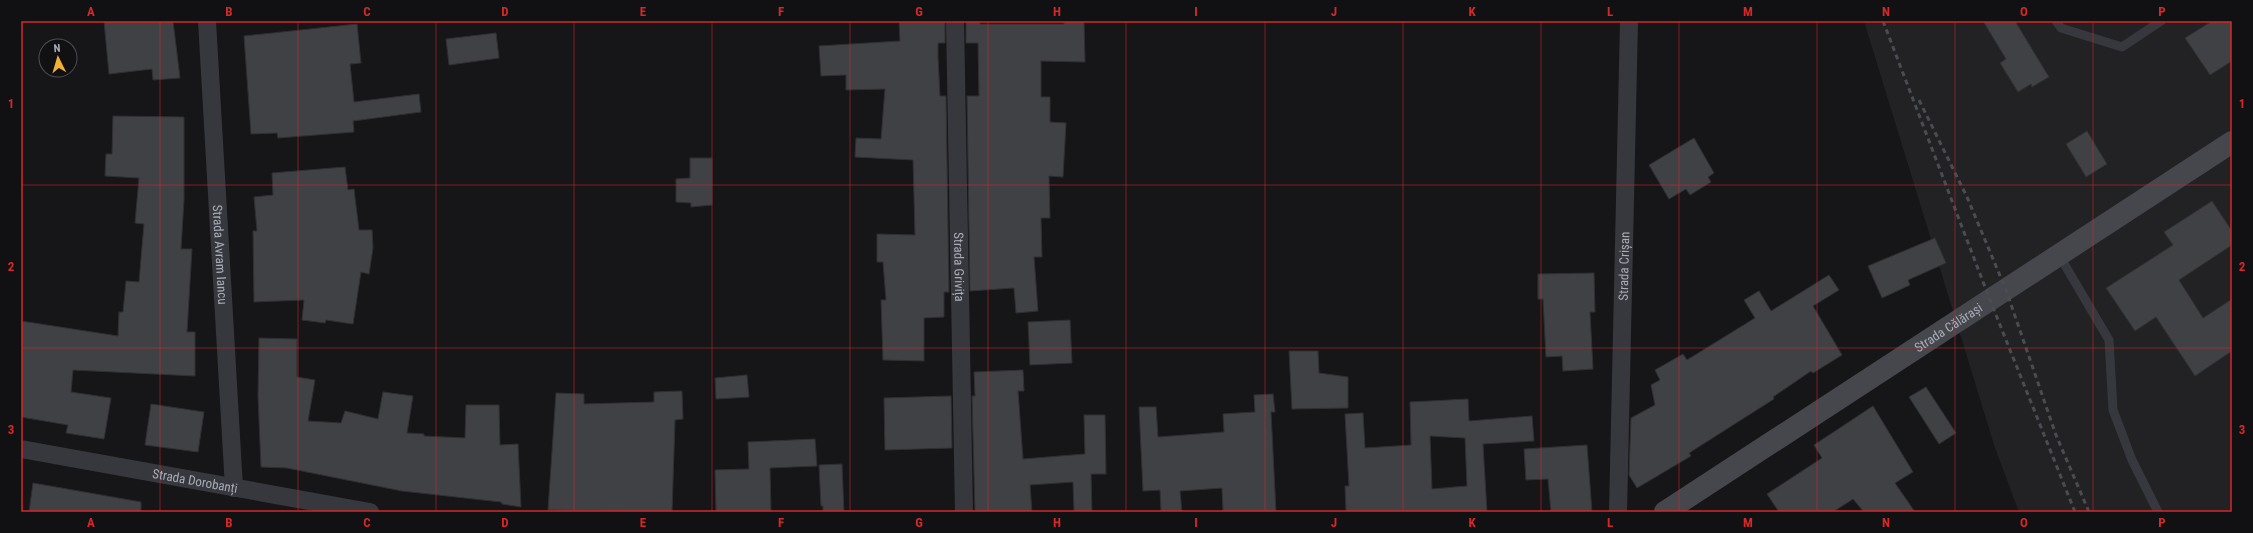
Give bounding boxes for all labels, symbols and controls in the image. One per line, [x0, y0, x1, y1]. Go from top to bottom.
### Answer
text: A [87, 4, 95, 19]
text: B [225, 4, 233, 19]
text: C [363, 4, 371, 19]
text: D [501, 4, 509, 19]
text: E [640, 4, 647, 19]
text: F [778, 4, 784, 19]
text: G [915, 4, 923, 19]
text: H [1053, 4, 1061, 19]
text: I [1194, 4, 1198, 19]
text: J [1331, 4, 1337, 19]
text: K [1468, 4, 1476, 19]
text: L [1607, 4, 1613, 19]
text: M [1743, 4, 1753, 19]
text: N [1882, 4, 1890, 19]
text: O [2020, 4, 2028, 19]
text: P [2158, 4, 2166, 19]
north arrow [38, 38, 78, 78]
text: N [53, 42, 61, 55]
text: 1 [8, 96, 14, 111]
text: 1 [2239, 96, 2245, 111]
street label: Strada Avram Iancu [210, 204, 231, 305]
street label: Strada Crișan [1615, 231, 1633, 301]
street label: Strada Grivița [951, 232, 968, 302]
text: 2 [8, 259, 15, 274]
text: 2 [2239, 259, 2246, 274]
street label: Strada Călărași [1911, 300, 1985, 355]
text: 3 [8, 422, 14, 437]
text: 3 [2239, 422, 2245, 437]
street label: Strada Dorobanți [151, 465, 239, 496]
text: A [87, 515, 95, 530]
text: B [225, 515, 233, 530]
text: C [363, 515, 371, 530]
text: D [501, 515, 509, 530]
text: E [640, 515, 647, 530]
text: F [778, 515, 784, 530]
text: G [915, 515, 923, 530]
text: H [1053, 515, 1061, 530]
text: I [1194, 515, 1198, 530]
text: J [1331, 515, 1337, 530]
text: K [1468, 515, 1476, 530]
text: L [1607, 515, 1613, 530]
text: M [1743, 515, 1753, 530]
text: N [1882, 515, 1890, 530]
text: O [2020, 515, 2028, 530]
text: P [2158, 515, 2166, 530]

